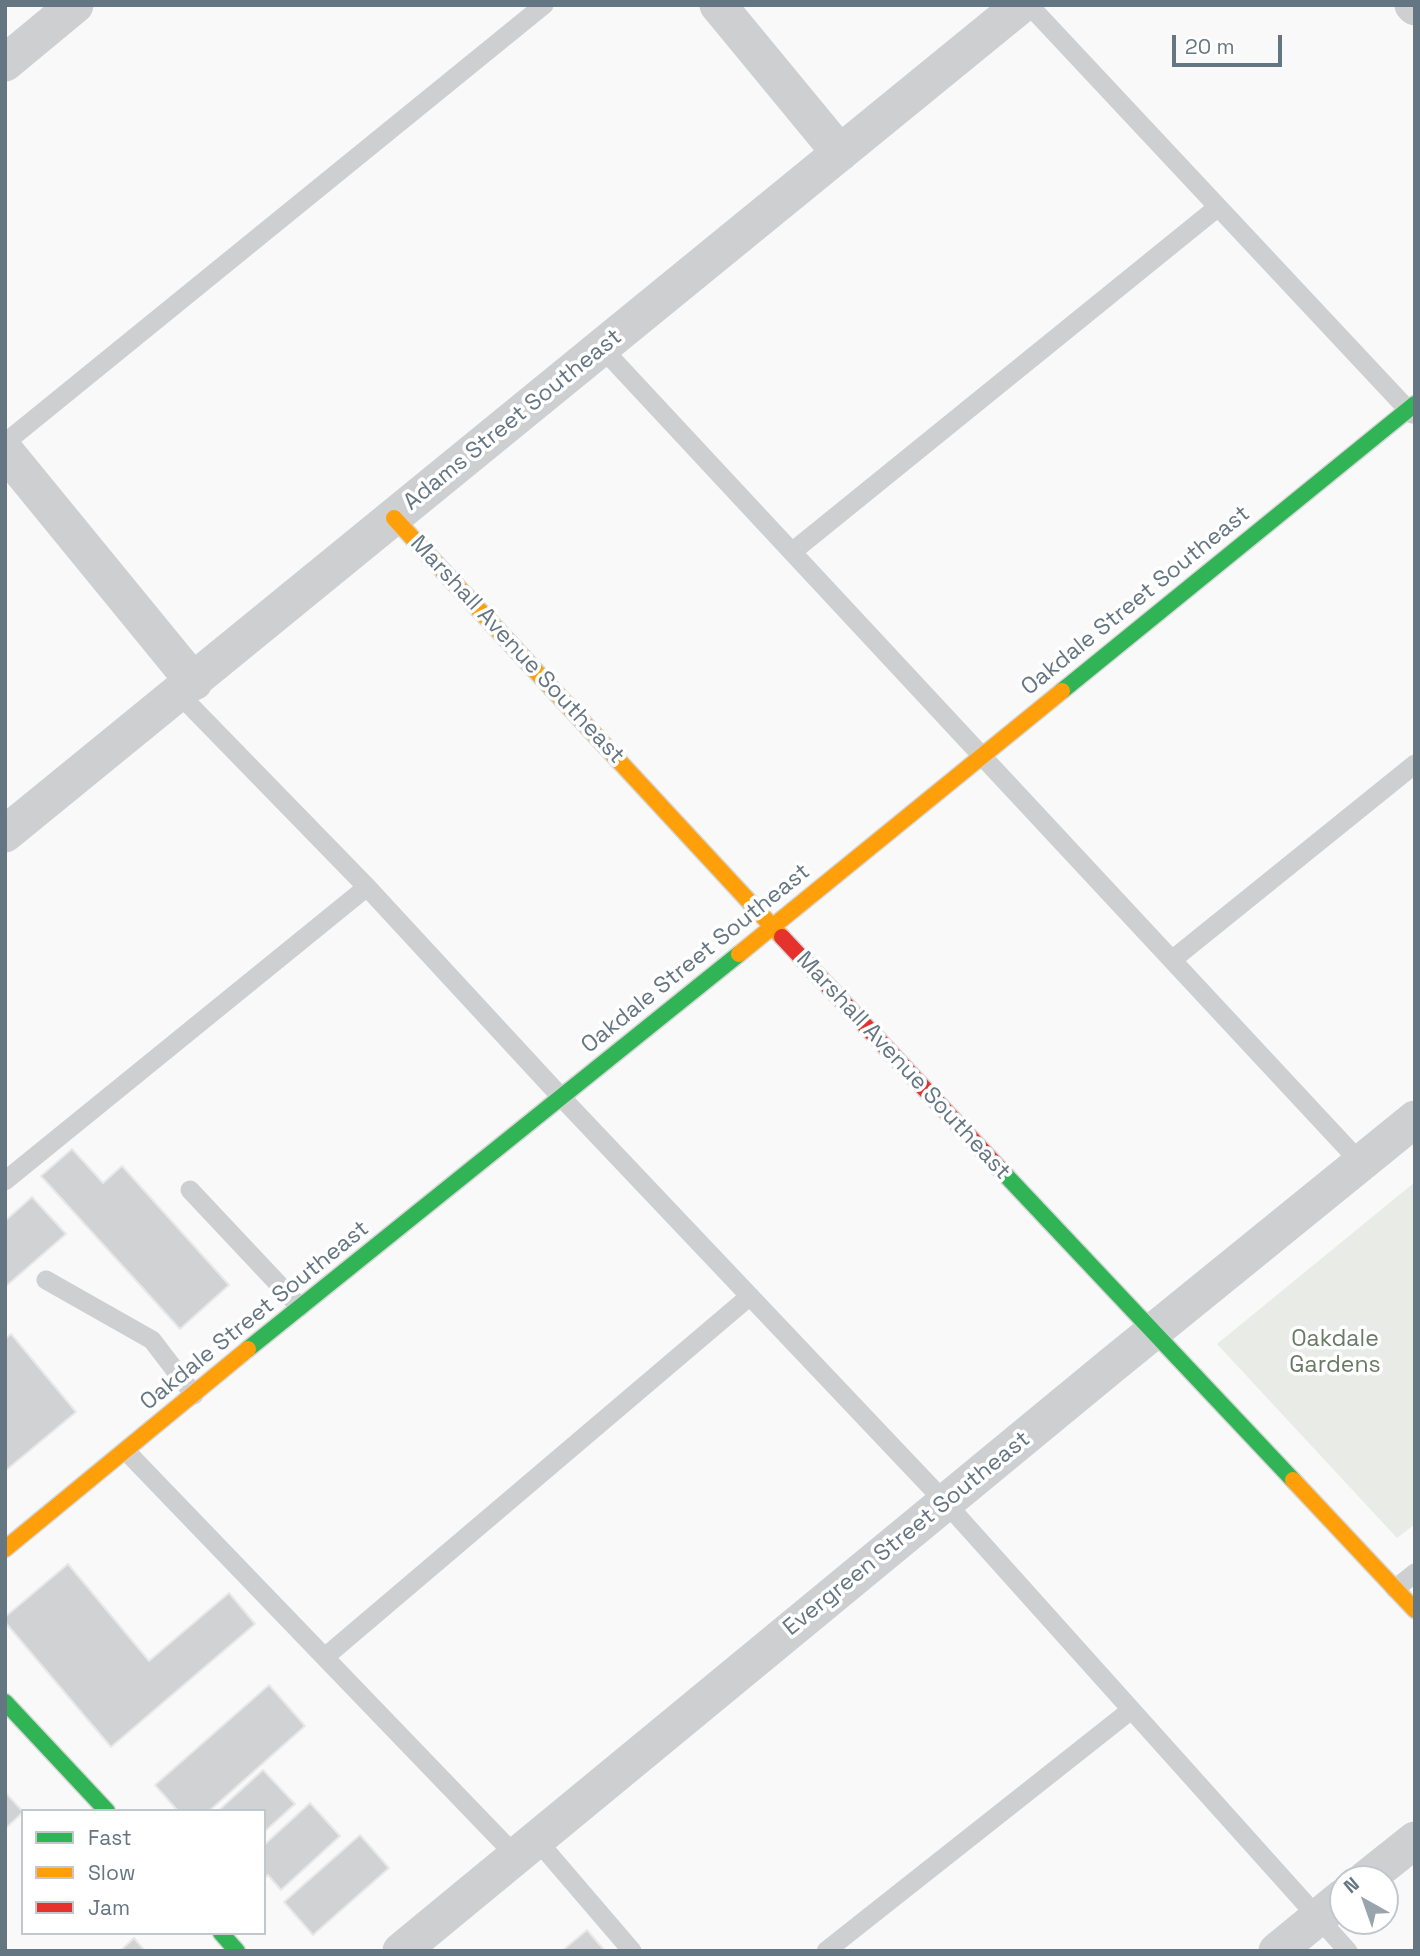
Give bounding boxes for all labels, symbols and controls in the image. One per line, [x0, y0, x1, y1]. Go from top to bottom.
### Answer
scale bar [1175, 21, 1285, 65]
text: 20 m [1185, 33, 1235, 60]
street label: Adams Street Southeast [398, 323, 628, 517]
street label: Oakdale Street Southeast [1016, 500, 1256, 702]
street label: Marshall Avenue Southeast [404, 530, 630, 770]
street label: Oakdale Street Southeast [576, 858, 816, 1060]
street label: Marshall Avenue Southeast [790, 946, 1016, 1186]
street label: Oakdale Street Southeast [135, 1215, 375, 1417]
park label: Oakdale Gardens [1289, 1326, 1381, 1380]
street label: Evergreen Street Southeast [778, 1426, 1036, 1642]
legend [21, 1809, 266, 1935]
text: Fast [88, 1824, 132, 1851]
text: Slow [88, 1859, 136, 1886]
north arrow [1329, 1865, 1399, 1935]
text: N [1339, 1871, 1364, 1899]
text: Jam [88, 1894, 130, 1921]

